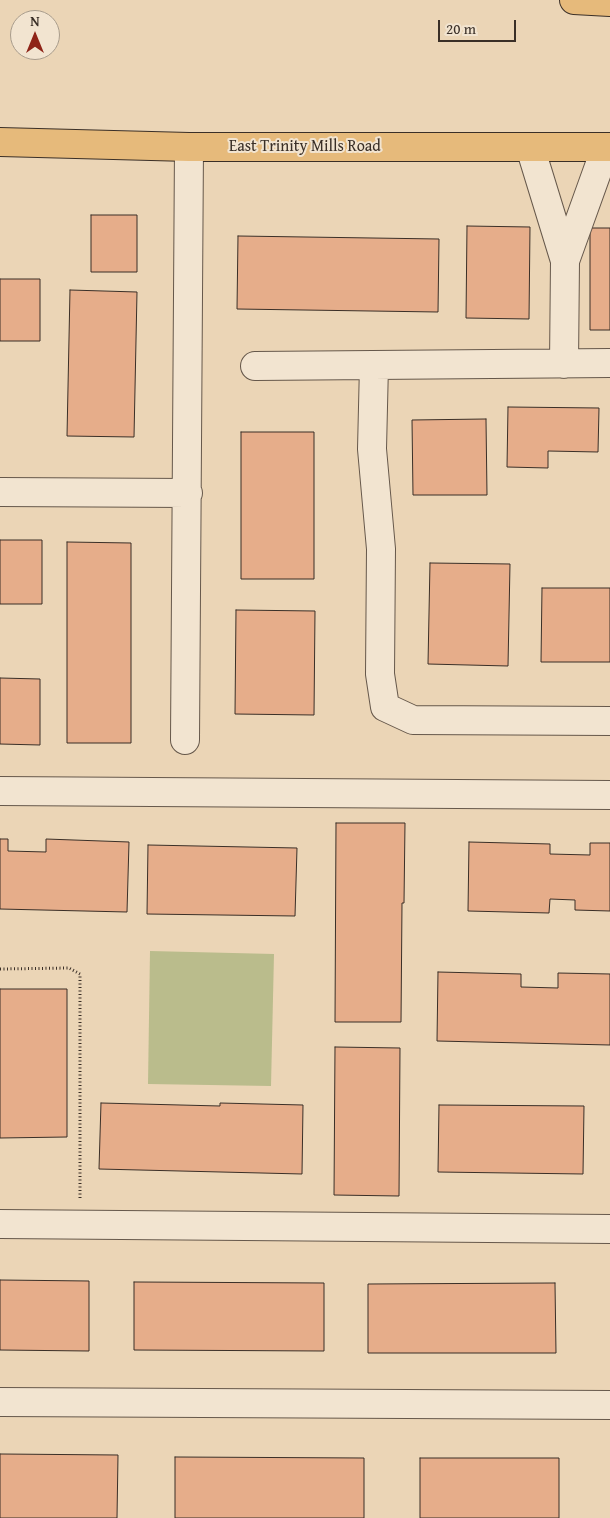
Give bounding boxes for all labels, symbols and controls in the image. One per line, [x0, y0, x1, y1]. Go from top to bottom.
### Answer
north arrow [10, 10, 60, 60]
scale bar [440, 10, 518, 42]
text: N [30, 11, 40, 31]
text: 20 m [446, 18, 476, 39]
street label: East Trinity Mills Road [229, 137, 381, 157]

